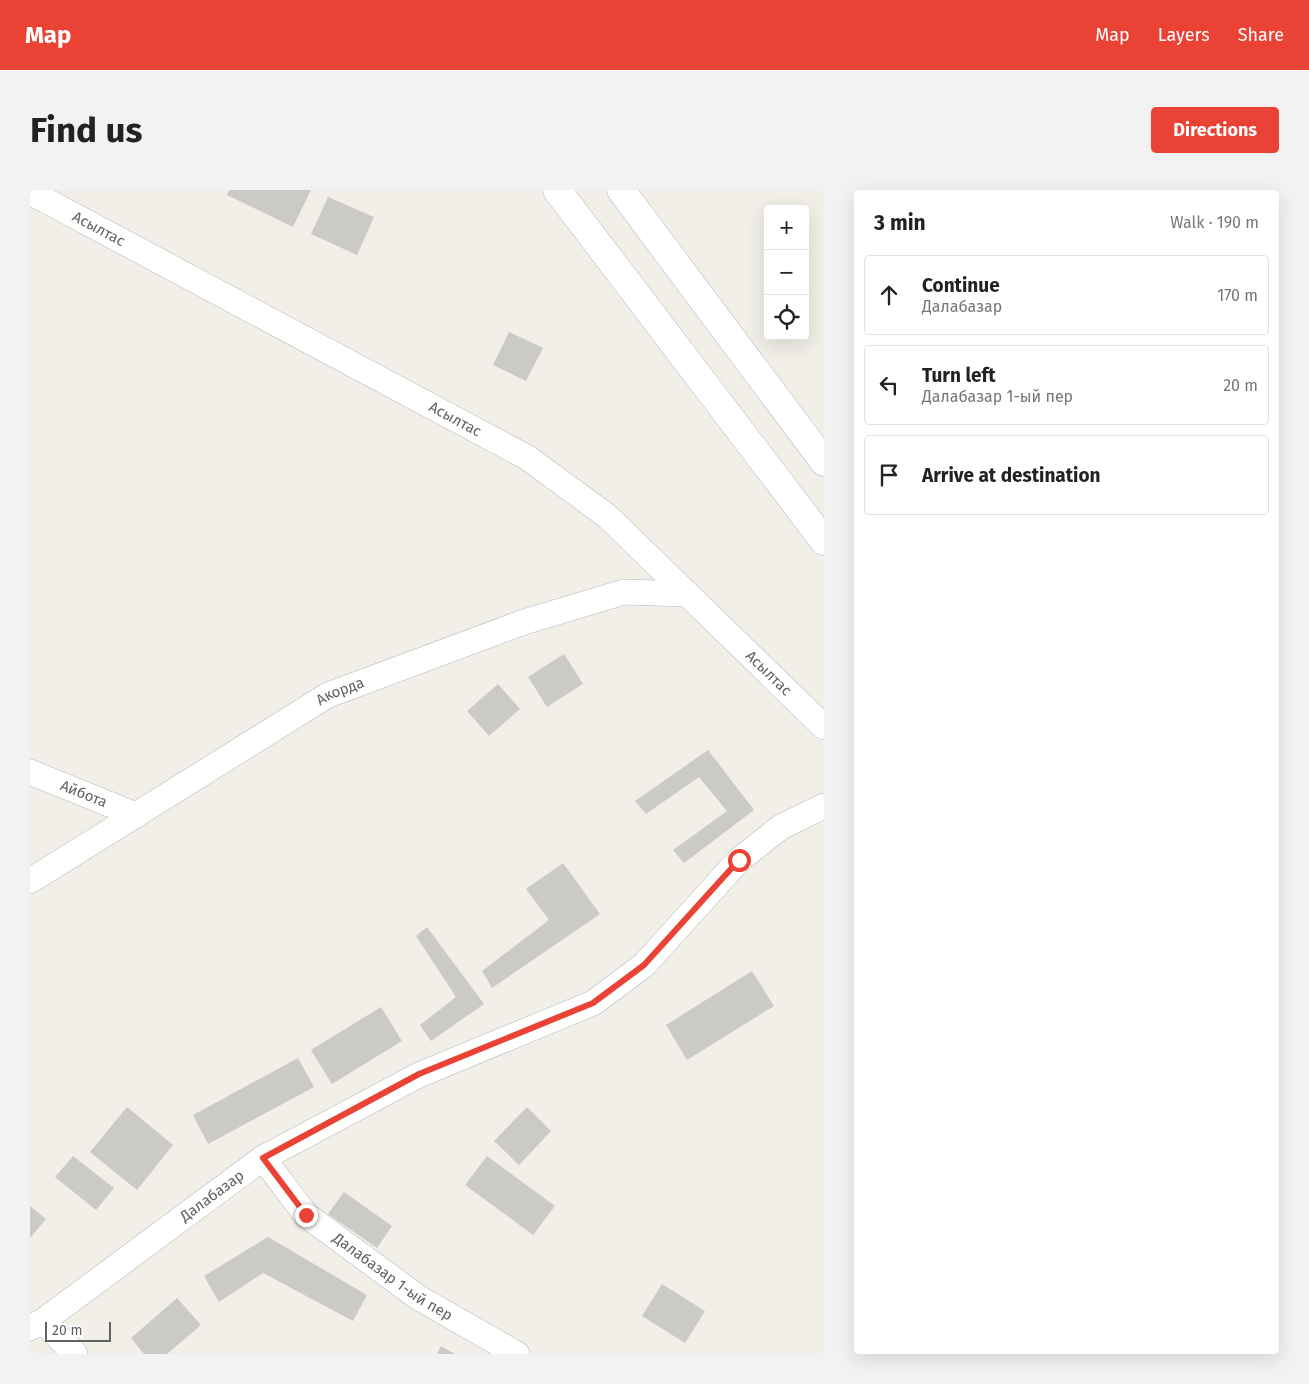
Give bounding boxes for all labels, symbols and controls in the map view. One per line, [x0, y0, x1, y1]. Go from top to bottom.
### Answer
text: Map [25, 21, 71, 49]
text: Map [1095, 24, 1130, 46]
text: Layers [1158, 24, 1210, 46]
text: Share [1238, 24, 1284, 46]
button: Directions [1151, 107, 1279, 153]
text: Find us [30, 109, 142, 151]
map controls [764, 205, 809, 340]
button: + [764, 205, 809, 250]
street label: Асылтас [69, 207, 128, 250]
text: 3 min [874, 210, 926, 236]
text: Walk · 190 m [1170, 213, 1259, 232]
button: − [764, 250, 809, 295]
text: Continue [922, 274, 1000, 297]
icon: ahead [875, 281, 903, 309]
text: 170 m [1217, 286, 1258, 305]
button: locate [764, 295, 809, 340]
text: Далабазар [922, 297, 1002, 316]
text: Turn left [922, 364, 996, 387]
icon: left [875, 371, 903, 399]
text: 20 m [1223, 376, 1258, 395]
text: Далабазар 1-ый пер [922, 387, 1073, 406]
street label: Асылтас [426, 398, 485, 440]
icon: arrive [875, 461, 903, 489]
text: Arrive at destination [922, 464, 1101, 487]
street label: Асылтас [742, 647, 795, 699]
street label: Акорда [313, 673, 367, 709]
street label: Айбота [58, 776, 110, 811]
route start [728, 849, 751, 872]
street label: Далабазар [175, 1166, 248, 1226]
route end [295, 1204, 318, 1227]
street label: Далабазар 1-ый пер [329, 1228, 456, 1324]
scale bar [45, 1319, 111, 1342]
text: 20 m [52, 1322, 82, 1339]

